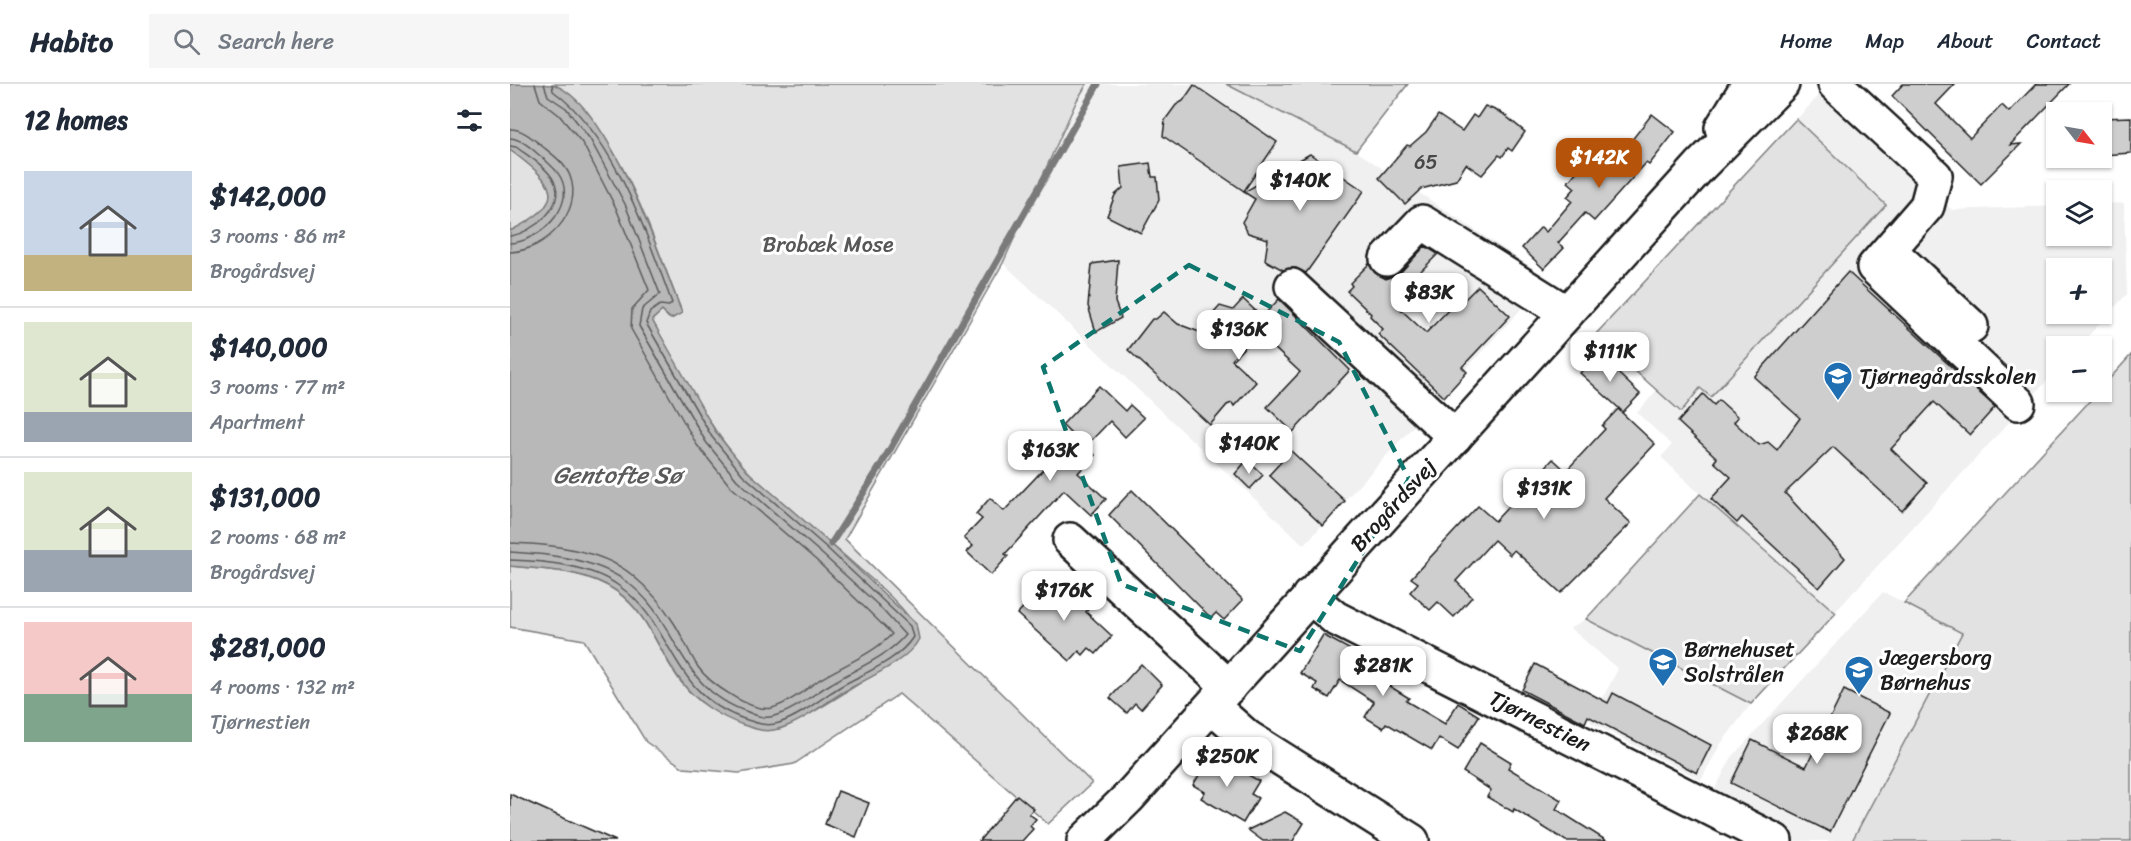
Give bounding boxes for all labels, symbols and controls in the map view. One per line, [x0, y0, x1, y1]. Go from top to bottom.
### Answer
search box [149, 14, 569, 68]
text: Habito [30, 17, 113, 66]
text: Search here [218, 22, 334, 61]
text: Home [1780, 22, 1832, 60]
text: Map [1865, 22, 1904, 60]
text: About [1937, 22, 1994, 60]
text: Contact [2027, 22, 2101, 60]
icon: search [170, 25, 203, 58]
text: 12 homes [24, 97, 128, 143]
north arrow [2046, 102, 2112, 168]
map controls [2046, 102, 2112, 402]
icon: filters [453, 104, 486, 137]
pin: $142K [1557, 138, 1641, 189]
text: $142K [1570, 140, 1628, 175]
house number: 65 [1414, 145, 1438, 180]
pin: $140K [1258, 161, 1342, 212]
text: $140K [1270, 163, 1330, 198]
text: $142,000 [210, 173, 326, 219]
button: layers [2046, 180, 2112, 246]
icon: home [72, 195, 144, 267]
text: 3 rooms · 86 m² [210, 219, 346, 254]
park label: Brobæk Mose [762, 225, 894, 264]
text: Brogårdsvej [210, 254, 315, 289]
button: + [2046, 258, 2112, 324]
pin: $83K [1393, 273, 1465, 324]
text: $83K [1405, 275, 1453, 310]
pin: $136K [1197, 310, 1281, 361]
text: $136K [1211, 312, 1267, 347]
text: $140,000 [210, 324, 328, 370]
pin: $111K [1568, 332, 1652, 383]
text: $111K [1584, 334, 1636, 369]
button: − [2046, 336, 2112, 402]
icon: home [72, 346, 144, 418]
place label: Tjørnegårdsskolen [1859, 357, 2036, 396]
school or university icon: Tjørnegårdsskolen [1822, 360, 1854, 402]
text: 3 rooms · 77 m² [210, 370, 345, 405]
text: Apartment [210, 405, 304, 440]
pin: $140K [1207, 424, 1291, 475]
text: $140K [1219, 426, 1279, 461]
pin: $163K [1008, 431, 1092, 482]
text: $163K [1022, 433, 1078, 468]
street label: Brogårdsvej [1340, 448, 1447, 561]
water label: Gentofte Sø [553, 454, 686, 496]
pin: $131K [1502, 469, 1586, 520]
text: $131K [1517, 471, 1571, 506]
text: $131,000 [210, 474, 320, 520]
icon: home [72, 496, 144, 568]
text: 2 rooms · 68 m² [210, 520, 346, 555]
text: Brogårdsvej [210, 555, 315, 590]
pin: $176K [1022, 571, 1106, 622]
text: $176K [1036, 573, 1092, 608]
text: $281,000 [210, 624, 326, 670]
place label: Børnehuset Solstrålen [1684, 630, 1795, 694]
place label: Jægersborg Børnehus [1879, 638, 1992, 702]
icon: home [72, 646, 144, 718]
pin: $281K [1341, 646, 1425, 697]
school or university icon: Børnehuset Solstrålen [1647, 646, 1679, 688]
text: $281K [1354, 648, 1412, 683]
school or university icon: Jægersborg Børnehus [1843, 654, 1875, 696]
text: 4 rooms · 132 m² [210, 670, 355, 705]
street label: Tjørnestien [1482, 679, 1598, 763]
text: Tjørnestien [210, 705, 310, 740]
pin: $268K [1775, 714, 1859, 765]
text: $268K [1787, 716, 1847, 751]
pin: $250K [1185, 737, 1269, 788]
text: $250K [1196, 739, 1258, 774]

